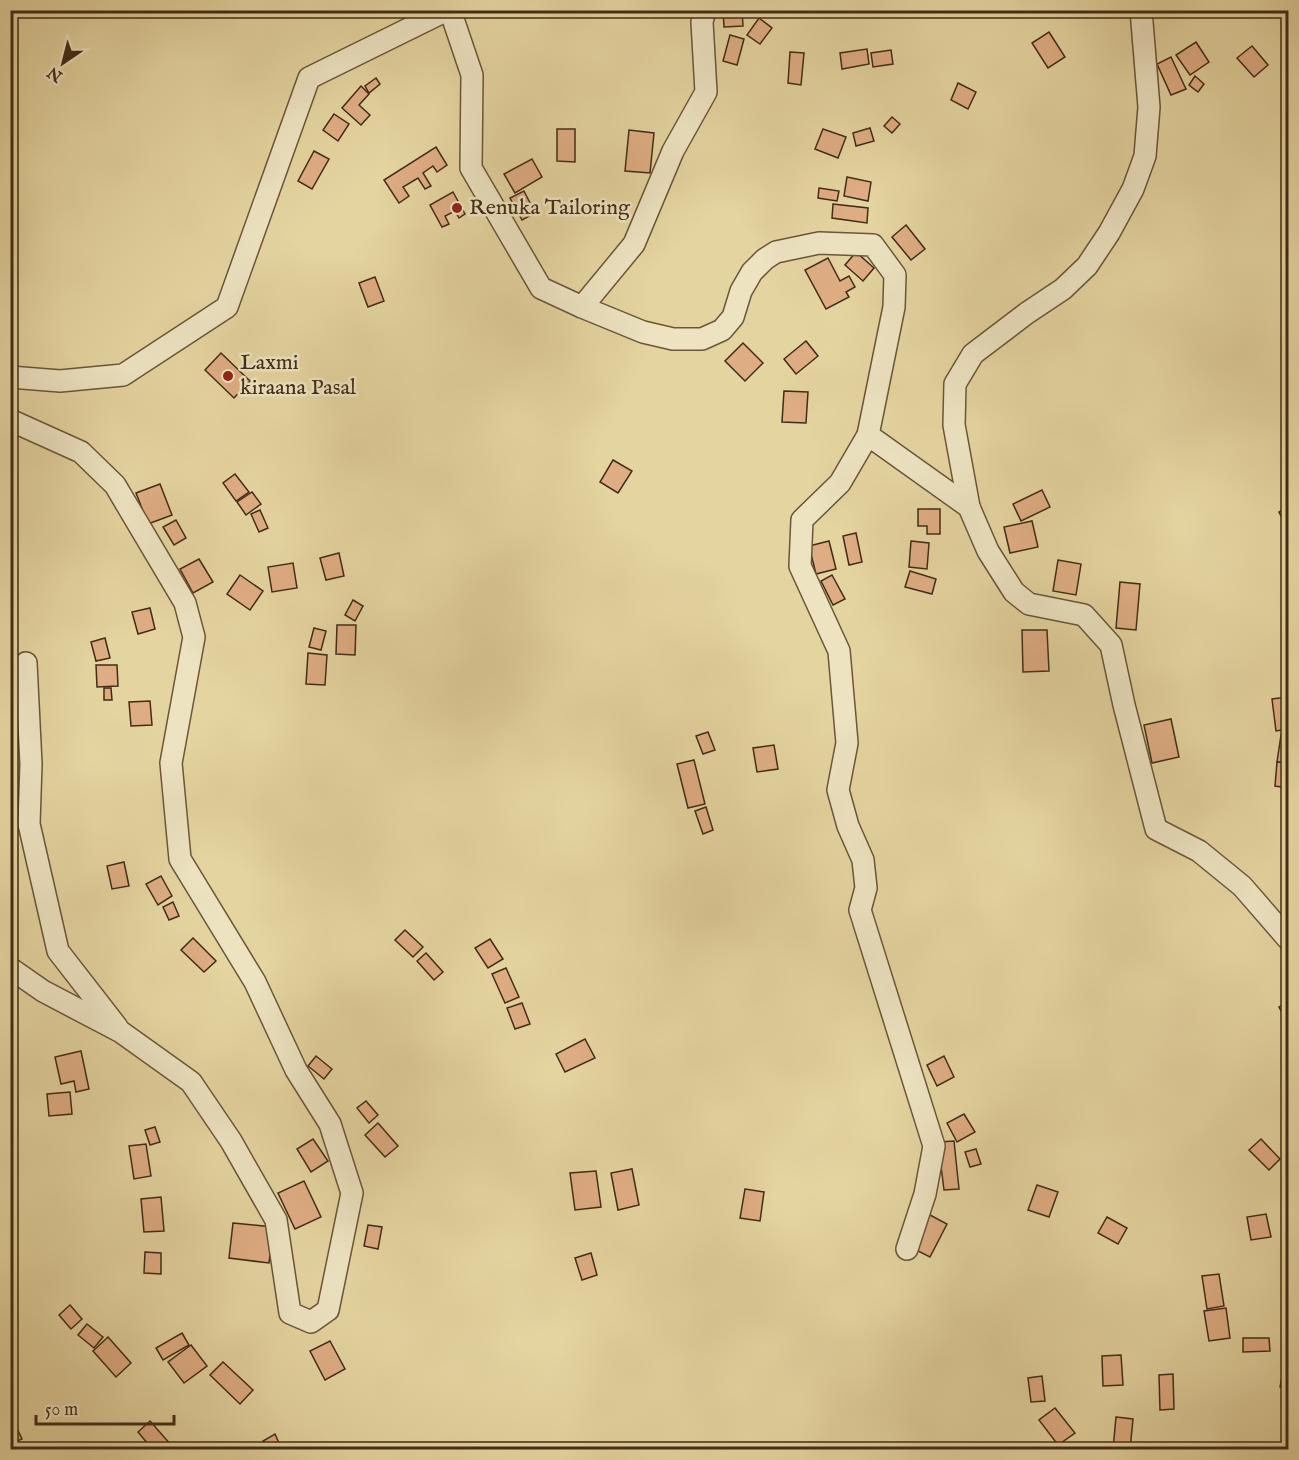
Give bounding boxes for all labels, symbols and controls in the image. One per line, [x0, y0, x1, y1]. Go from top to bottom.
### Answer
north arrow [33, 33, 93, 93]
text: N [44, 61, 68, 86]
place label: Renuka Tailoring [469, 194, 631, 222]
marker: Renuka Tailoring [450, 201, 464, 215]
place label: Laxmi kiraana Pasal [240, 349, 356, 402]
marker: Laxmi kiraana Pasal [221, 369, 235, 383]
scale bar [36, 1388, 174, 1426]
text: 50 m [45, 1399, 78, 1422]

